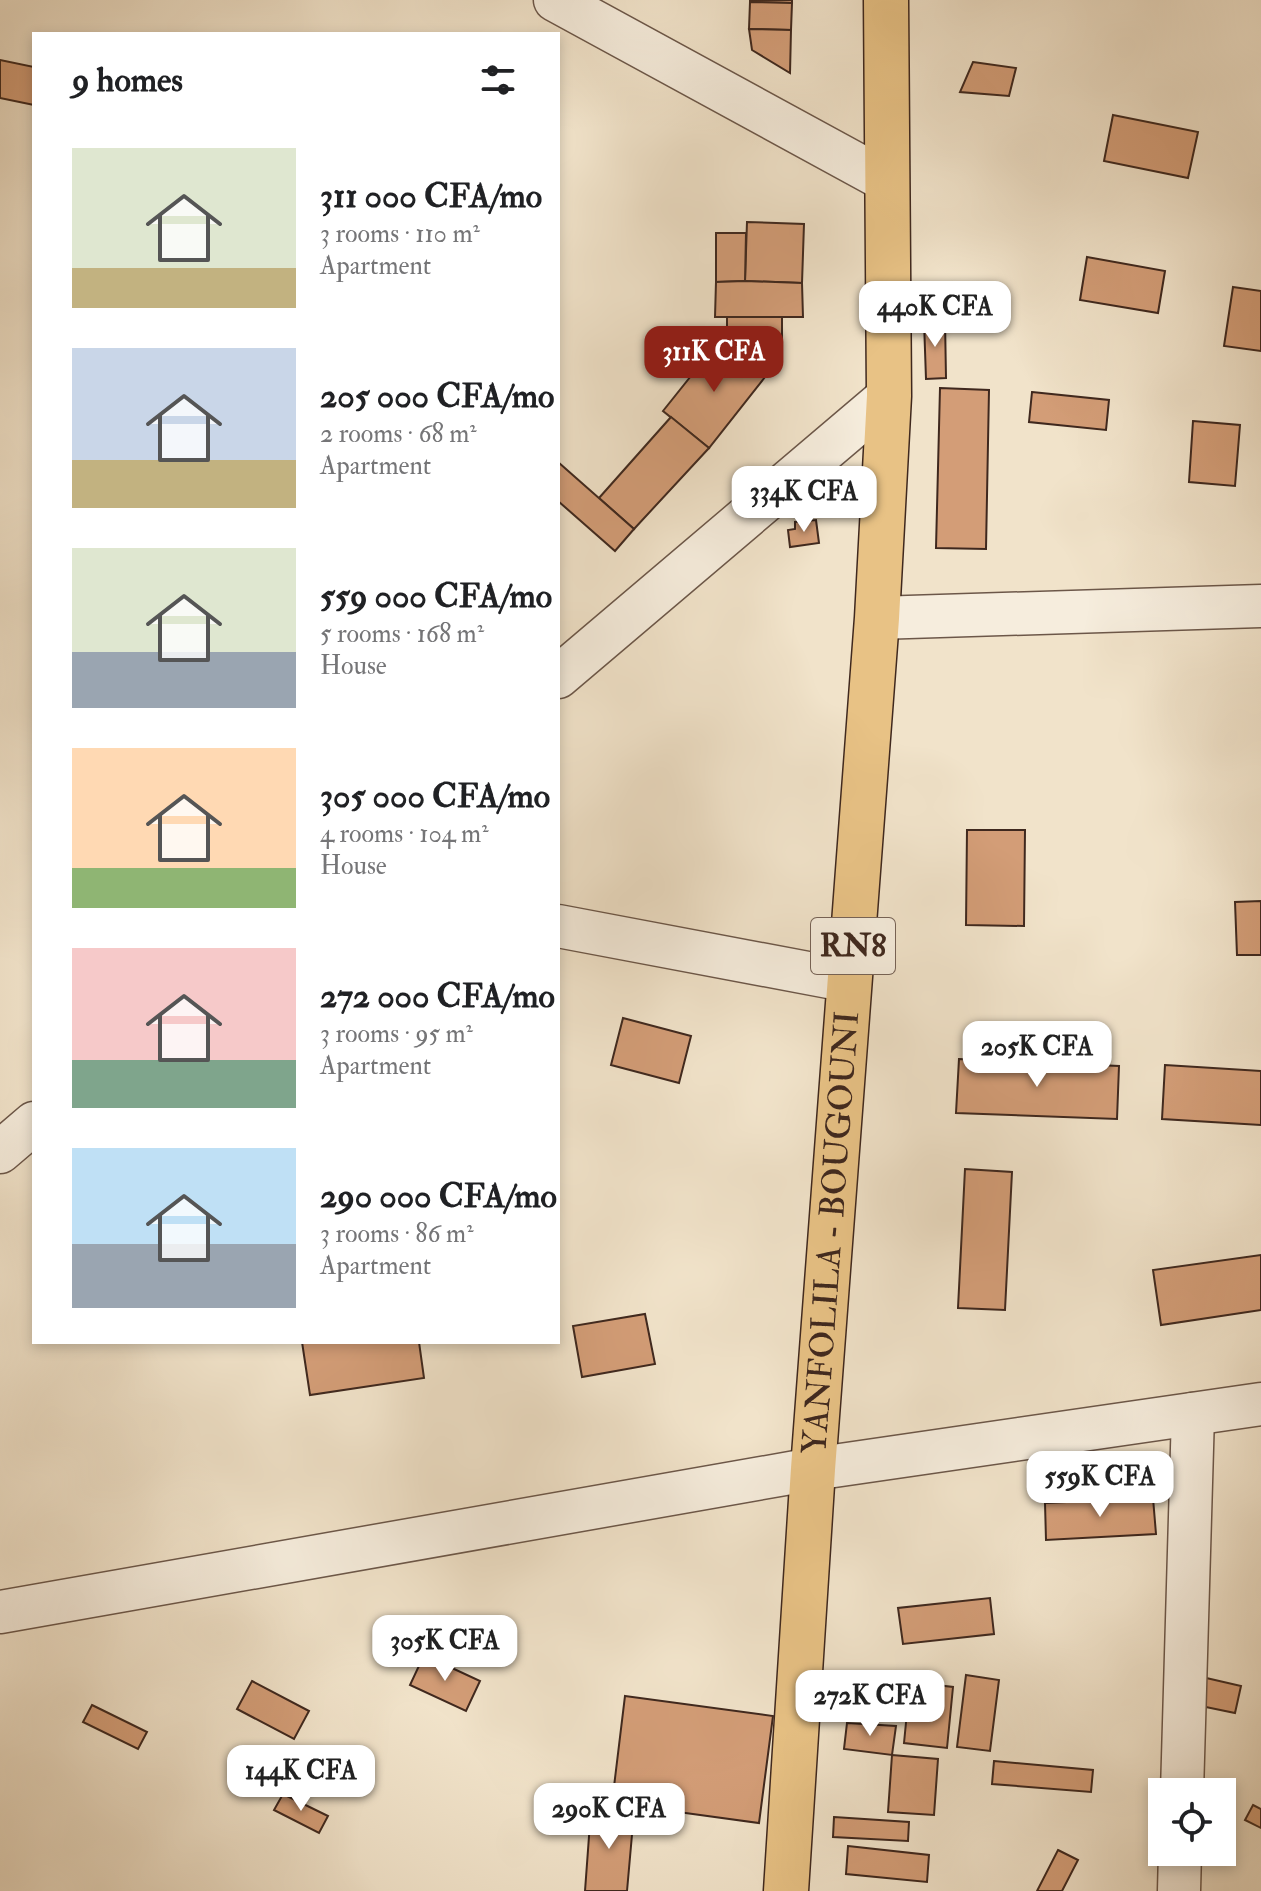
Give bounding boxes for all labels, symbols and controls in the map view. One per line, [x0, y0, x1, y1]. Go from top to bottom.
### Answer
icon: filters [476, 58, 520, 102]
text: 9 homes [72, 59, 183, 102]
text: 311 000 CFA/mo [320, 175, 542, 218]
icon: home [136, 180, 232, 276]
text: 3 rooms · 110 m² [320, 218, 480, 250]
text: Apartment [320, 250, 431, 282]
pin: 440K CFA [852, 281, 1018, 349]
text: 440K CFA [877, 291, 993, 323]
pin: 311K CFA [631, 326, 797, 394]
text: 311K CFA [662, 336, 766, 368]
text: 205 000 CFA/mo [320, 375, 554, 418]
icon: home [136, 380, 232, 476]
text: 2 rooms · 68 m² [320, 418, 477, 450]
text: Apartment [320, 450, 431, 482]
pin: 334K CFA [721, 466, 887, 534]
text: 334K CFA [750, 476, 858, 508]
text: 559 000 CFA/mo [320, 575, 552, 618]
icon: home [136, 580, 232, 676]
text: 5 rooms · 168 m² [320, 618, 484, 650]
text: House [320, 650, 387, 682]
text: 305 000 CFA/mo [320, 775, 550, 818]
icon: home [136, 780, 232, 876]
text: 4 rooms · 104 m² [320, 818, 489, 850]
text: House [320, 850, 387, 882]
road number: RN8 [811, 918, 895, 974]
text: 272 000 CFA/mo [320, 975, 555, 1018]
icon: home [136, 980, 232, 1076]
street label: YANFOLILA - BOUGOUNI [793, 1010, 869, 1455]
text: 3 rooms · 95 m² [320, 1018, 473, 1050]
pin: 205K CFA [954, 1021, 1120, 1089]
text: 205K CFA [981, 1031, 1093, 1063]
text: Apartment [320, 1050, 431, 1082]
text: 290 000 CFA/mo [320, 1175, 557, 1218]
icon: home [136, 1180, 232, 1276]
text: 3 rooms · 86 m² [320, 1218, 474, 1250]
text: Apartment [320, 1250, 431, 1282]
pin: 559K CFA [1017, 1451, 1183, 1519]
text: 559K CFA [1045, 1461, 1155, 1493]
pin: 305K CFA [362, 1615, 528, 1683]
text: 305K CFA [390, 1625, 500, 1657]
pin: 272K CFA [787, 1670, 953, 1738]
text: 272K CFA [814, 1680, 926, 1712]
pin: 144K CFA [218, 1745, 384, 1813]
text: 144K CFA [245, 1755, 357, 1787]
map controls [1148, 1778, 1236, 1866]
button: locate [1148, 1778, 1236, 1866]
pin: 290K CFA [526, 1783, 692, 1851]
text: 290K CFA [552, 1793, 666, 1825]

